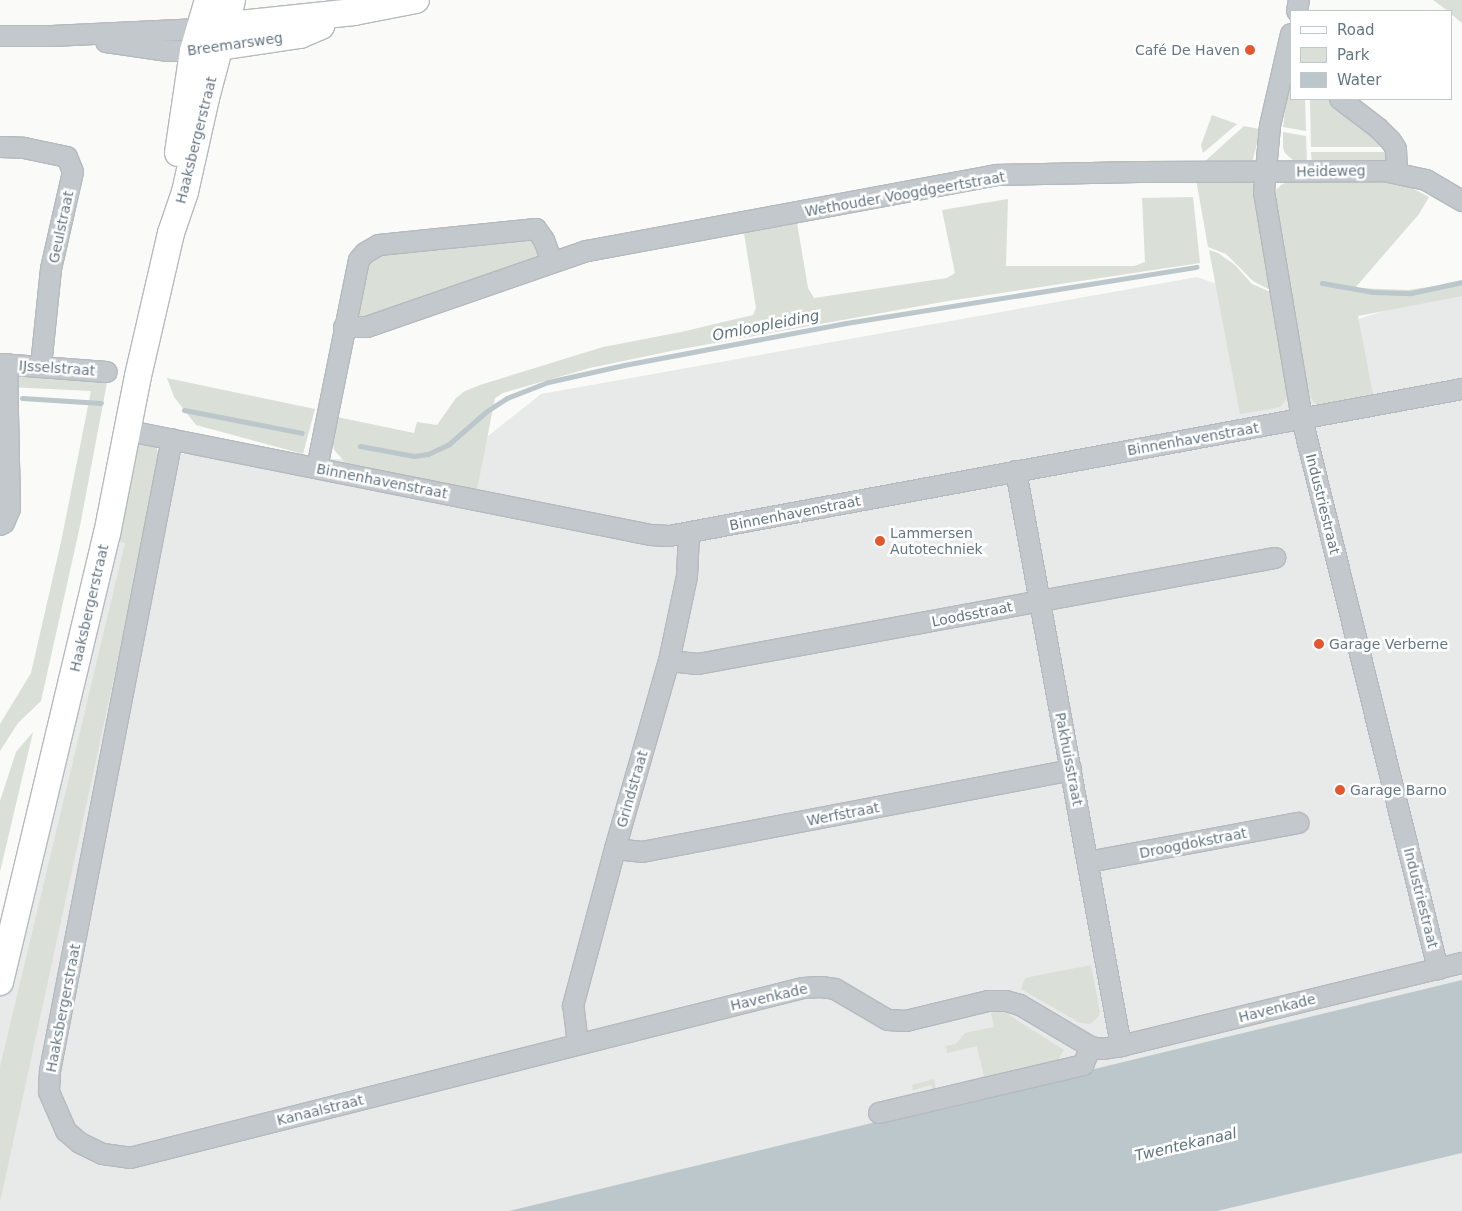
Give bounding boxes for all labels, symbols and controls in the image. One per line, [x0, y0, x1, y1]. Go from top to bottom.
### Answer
legend [1290, 10, 1452, 100]
text: Road [1337, 21, 1375, 39]
street label: Breemarsweg [186, 29, 284, 59]
place label: Café De Haven [1135, 42, 1240, 58]
marker: Café De Haven [1244, 44, 1256, 56]
text: Park [1337, 46, 1369, 64]
text: Water [1337, 71, 1381, 89]
street label: Haaksbergerstraat [172, 75, 220, 205]
street label: Heideweg [1296, 162, 1366, 180]
street label: Wethouder Voogdgeertstraat [804, 168, 1006, 220]
street label: Geulstraat [45, 189, 77, 265]
water label: Omloopleiding [711, 307, 821, 345]
street label: IJsselstraat [18, 357, 96, 379]
street label: Binnenhavenstraat [1126, 419, 1260, 459]
street label: Industriestraat [1302, 452, 1344, 556]
street label: Binnenhavenstraat [315, 460, 449, 502]
street label: Binnenhavenstraat [728, 492, 862, 534]
place label: Lammersen Autotechniek [890, 525, 983, 558]
marker: Lammersen Autotechniek [874, 535, 886, 547]
street label: Haaksbergerstraat [66, 543, 112, 673]
street label: Loodsstraat [930, 598, 1014, 630]
place label: Garage Verberne [1329, 636, 1448, 652]
marker: Garage Verberne [1313, 638, 1325, 650]
street label: Pakhuisstraat [1052, 711, 1086, 807]
street label: Grindstraat [613, 749, 651, 829]
place label: Garage Barno [1350, 782, 1447, 798]
marker: Garage Barno [1334, 784, 1346, 796]
street label: Werfstraat [805, 799, 881, 829]
street label: Droogdokstraat [1138, 824, 1248, 862]
street label: Industriestraat [1400, 846, 1442, 950]
street label: Haaksbergerstraat [42, 942, 84, 1074]
street label: Havenkade [729, 980, 809, 1014]
street label: Havenkade [1237, 990, 1317, 1026]
street label: Kanaalstraat [275, 1091, 365, 1129]
water label: Twentekanaal [1133, 1125, 1239, 1165]

